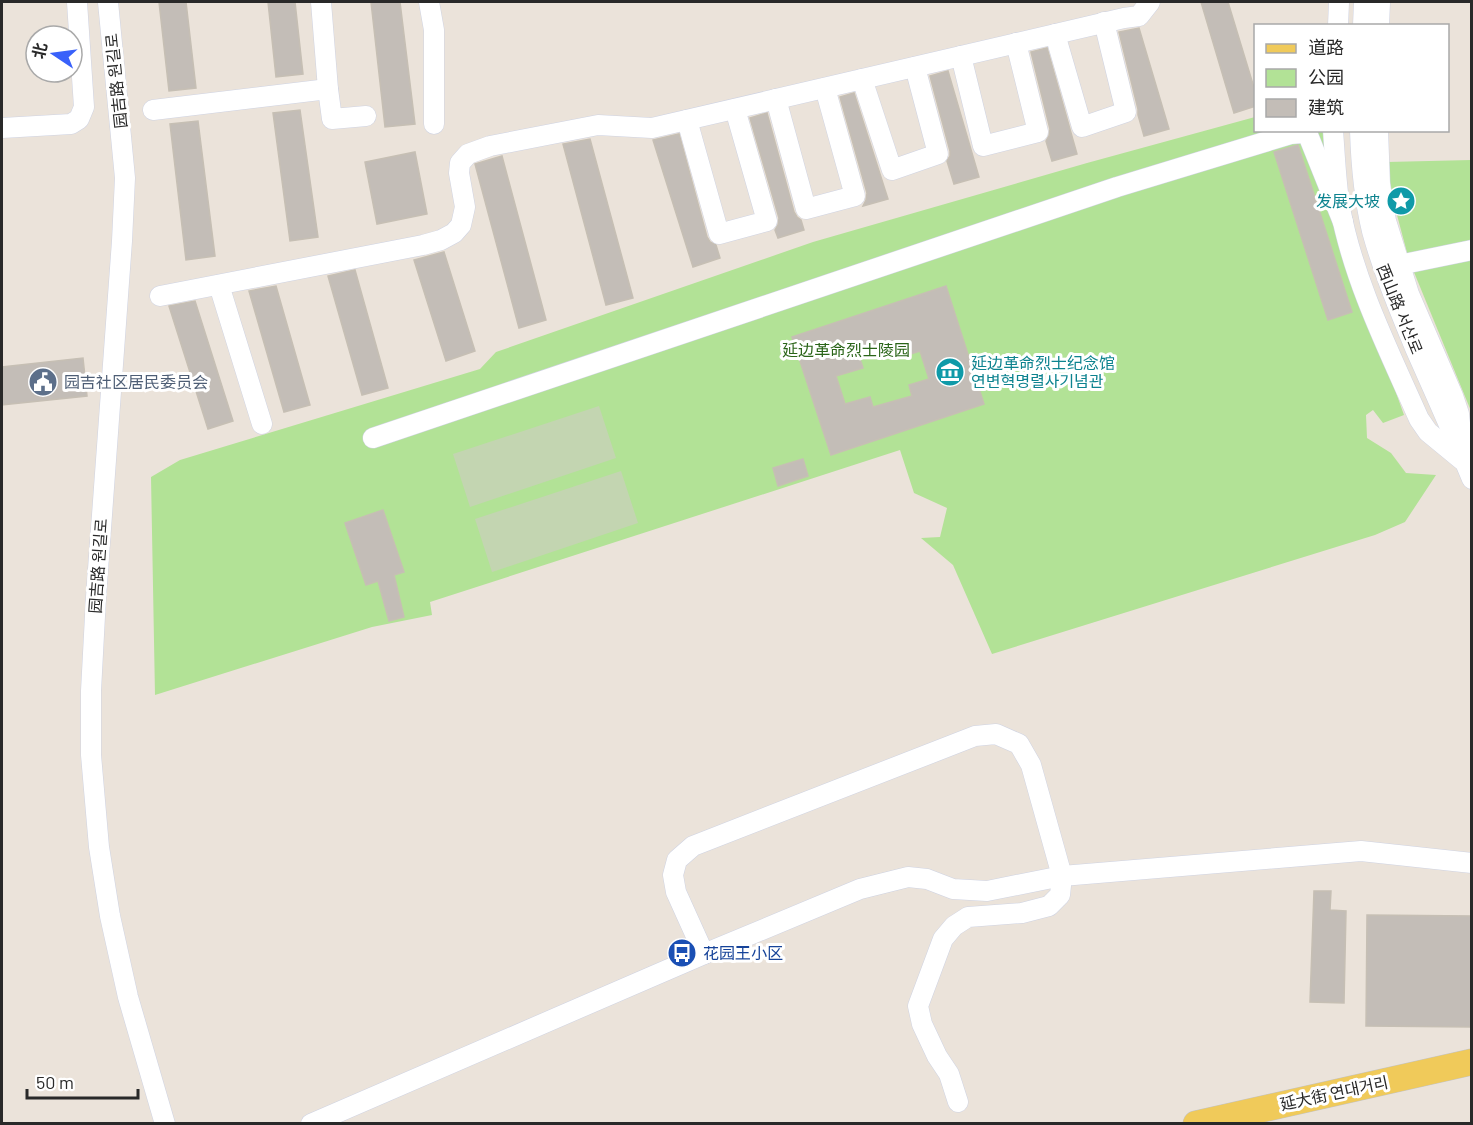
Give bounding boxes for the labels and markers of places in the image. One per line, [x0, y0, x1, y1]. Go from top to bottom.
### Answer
place icon: 发展大坡 [1385, 185, 1417, 217]
place label: 发展大坡 [1316, 191, 1380, 210]
place label: 延边革命烈士纪念馆 연변혁명렬사기념관 [971, 353, 1115, 390]
museum icon: 延边革命烈士纪念馆 연변혁명렬사기념관 [934, 356, 966, 388]
public building icon: 园吉社区居民委员会 [27, 366, 59, 398]
place label: 园吉社区居民委员会 [64, 372, 208, 391]
bus stop icon: 花园王小区 [666, 937, 698, 969]
place label: 花园王小区 [703, 943, 783, 962]

